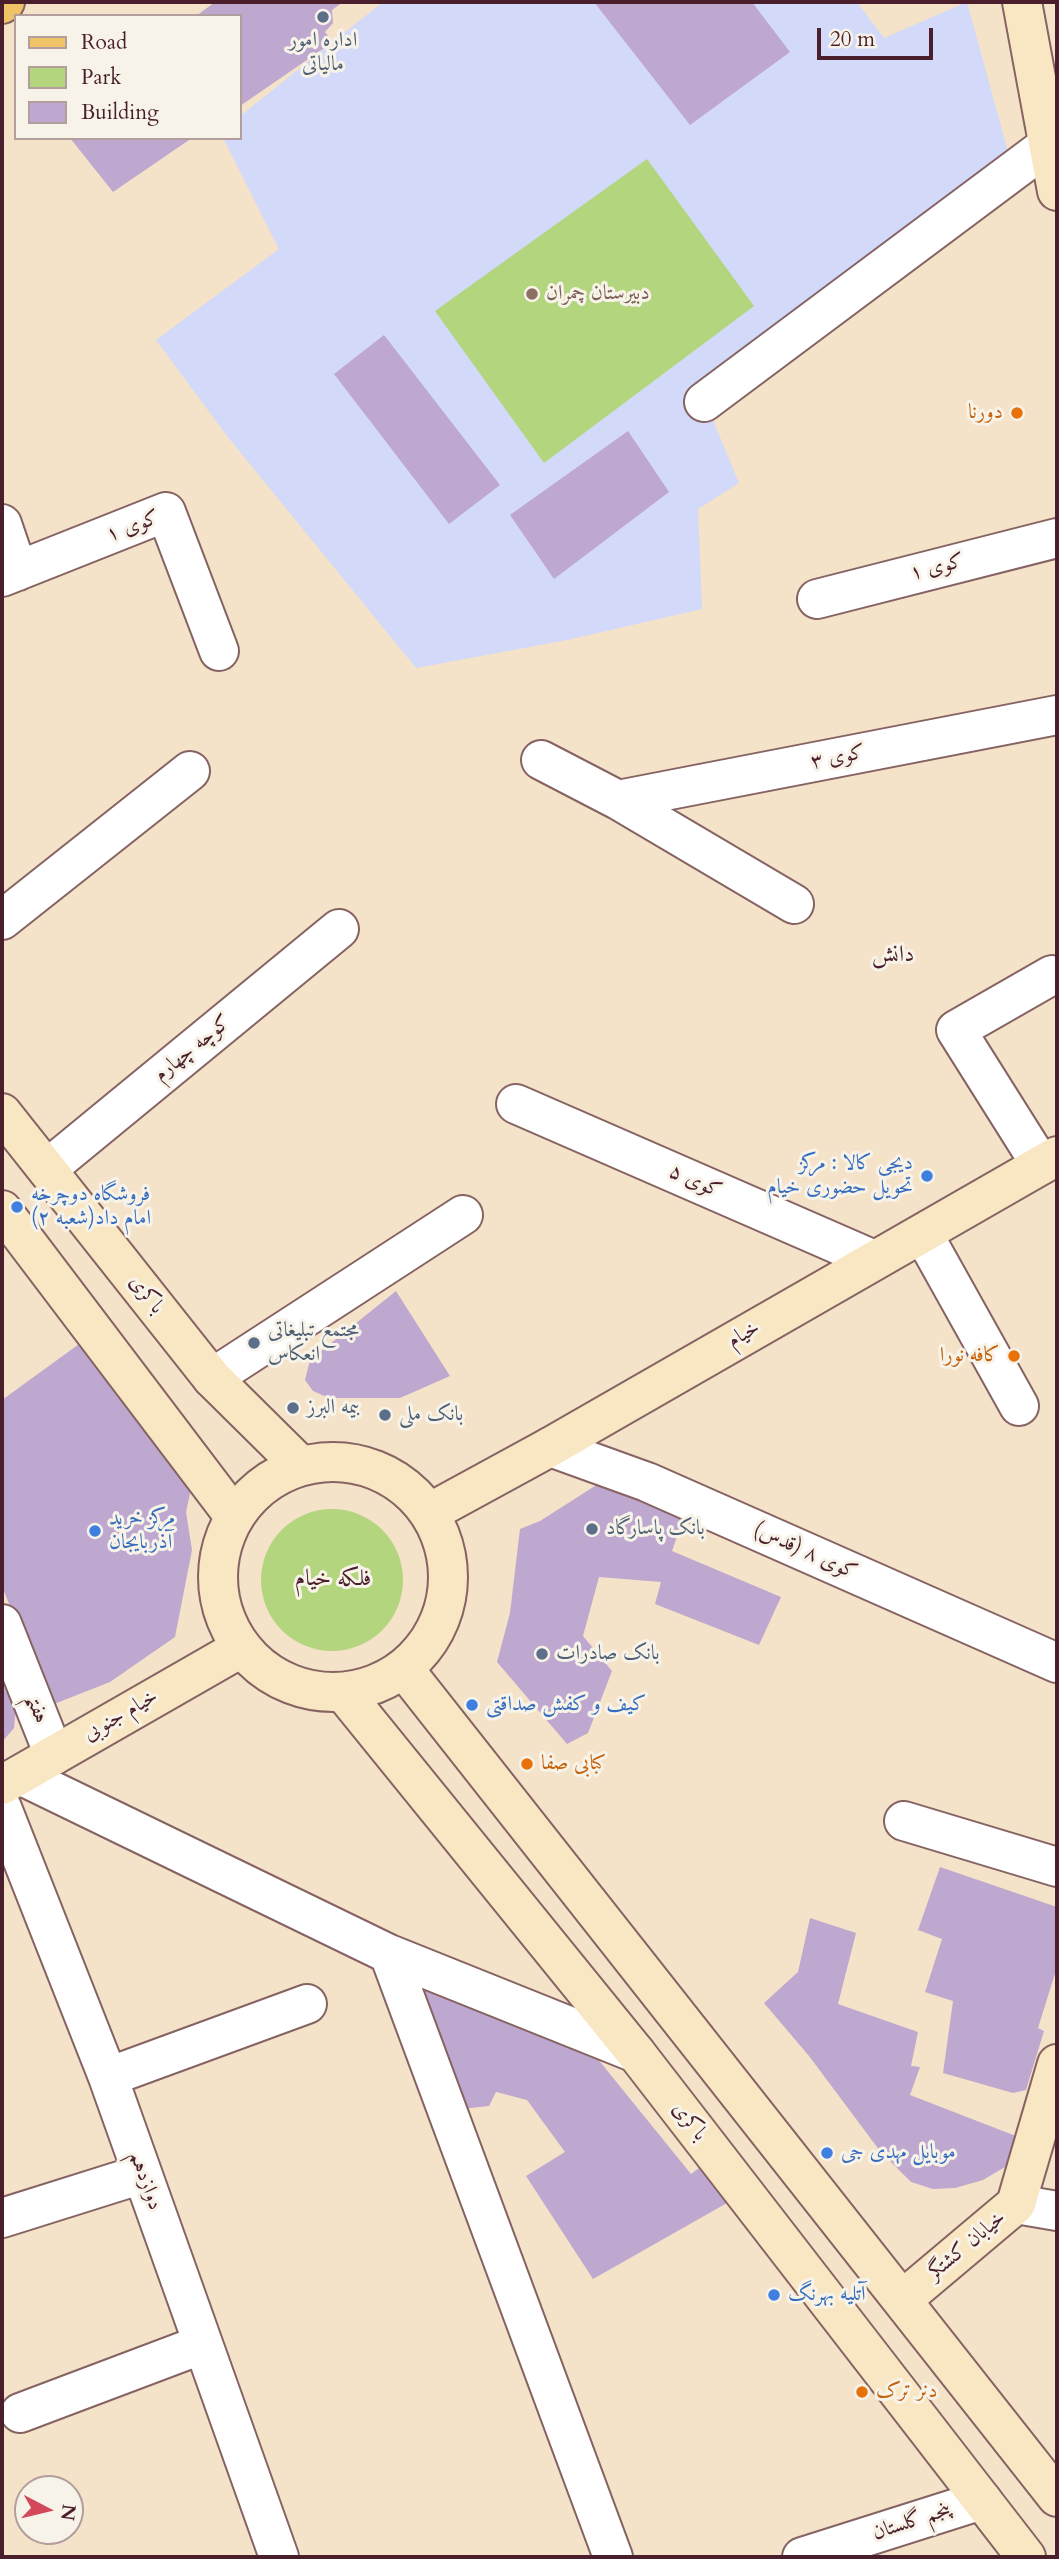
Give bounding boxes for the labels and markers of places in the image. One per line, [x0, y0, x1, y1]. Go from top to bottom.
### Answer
marker: اداره امور مالیاتی [315, 9, 331, 25]
place label: اداره امور مالیاتی [289, 28, 357, 78]
place label: دبیرستان چمران [546, 281, 650, 307]
marker: دبیرستان چمران [524, 286, 540, 302]
place label: دورنا [968, 400, 1003, 426]
marker: دورنا [1009, 405, 1025, 421]
place label: دیجی کالا : مرکز تحویل حضوری خیام [767, 1151, 913, 1201]
marker: دیجی کالا : مرکز تحویل حضوری خیام [919, 1168, 935, 1184]
place label: فروشگاه دوچرخه امام داد(شعبه ۲) [31, 1182, 151, 1232]
marker: فروشگاه دوچرخه امام داد(شعبه ۲) [9, 1199, 25, 1215]
place label: مجتمع تبلیغاتی انعکاس [268, 1318, 359, 1368]
marker: مجتمع تبلیغاتی انعکاس [246, 1335, 262, 1351]
place label: کافه نورا [940, 1343, 1000, 1369]
marker: کافه نورا [1006, 1348, 1022, 1364]
place label: بیمه البرز [307, 1395, 360, 1421]
marker: بیمه البرز [285, 1400, 301, 1416]
place label: بانک ملی [399, 1402, 463, 1428]
marker: بانک ملی [377, 1407, 393, 1423]
place label: مرکز خرید آذربایجان [109, 1506, 175, 1556]
place label: بانک پاسارگاد [606, 1516, 705, 1542]
marker: بانک پاسارگاد [584, 1521, 600, 1537]
marker: مرکز خرید آذربایجان [87, 1523, 103, 1539]
place label: بانک صادرات [556, 1641, 659, 1667]
marker: بانک صادرات [534, 1646, 550, 1662]
place label: کیف و کفش صداقتی [486, 1692, 646, 1718]
marker: کیف و کفش صداقتی [464, 1697, 480, 1713]
place label: کبابی صفا [541, 1751, 606, 1777]
marker: کبابی صفا [519, 1756, 535, 1772]
place label: موبایل مهدی جی [841, 2140, 956, 2166]
marker: موبایل مهدی جی [819, 2145, 835, 2161]
place label: آتلیه بهرنگ [788, 2282, 866, 2308]
marker: آتلیه بهرنگ [766, 2287, 782, 2303]
place label: دنر ترک [876, 2379, 937, 2405]
marker: دنر ترک [854, 2384, 870, 2400]

